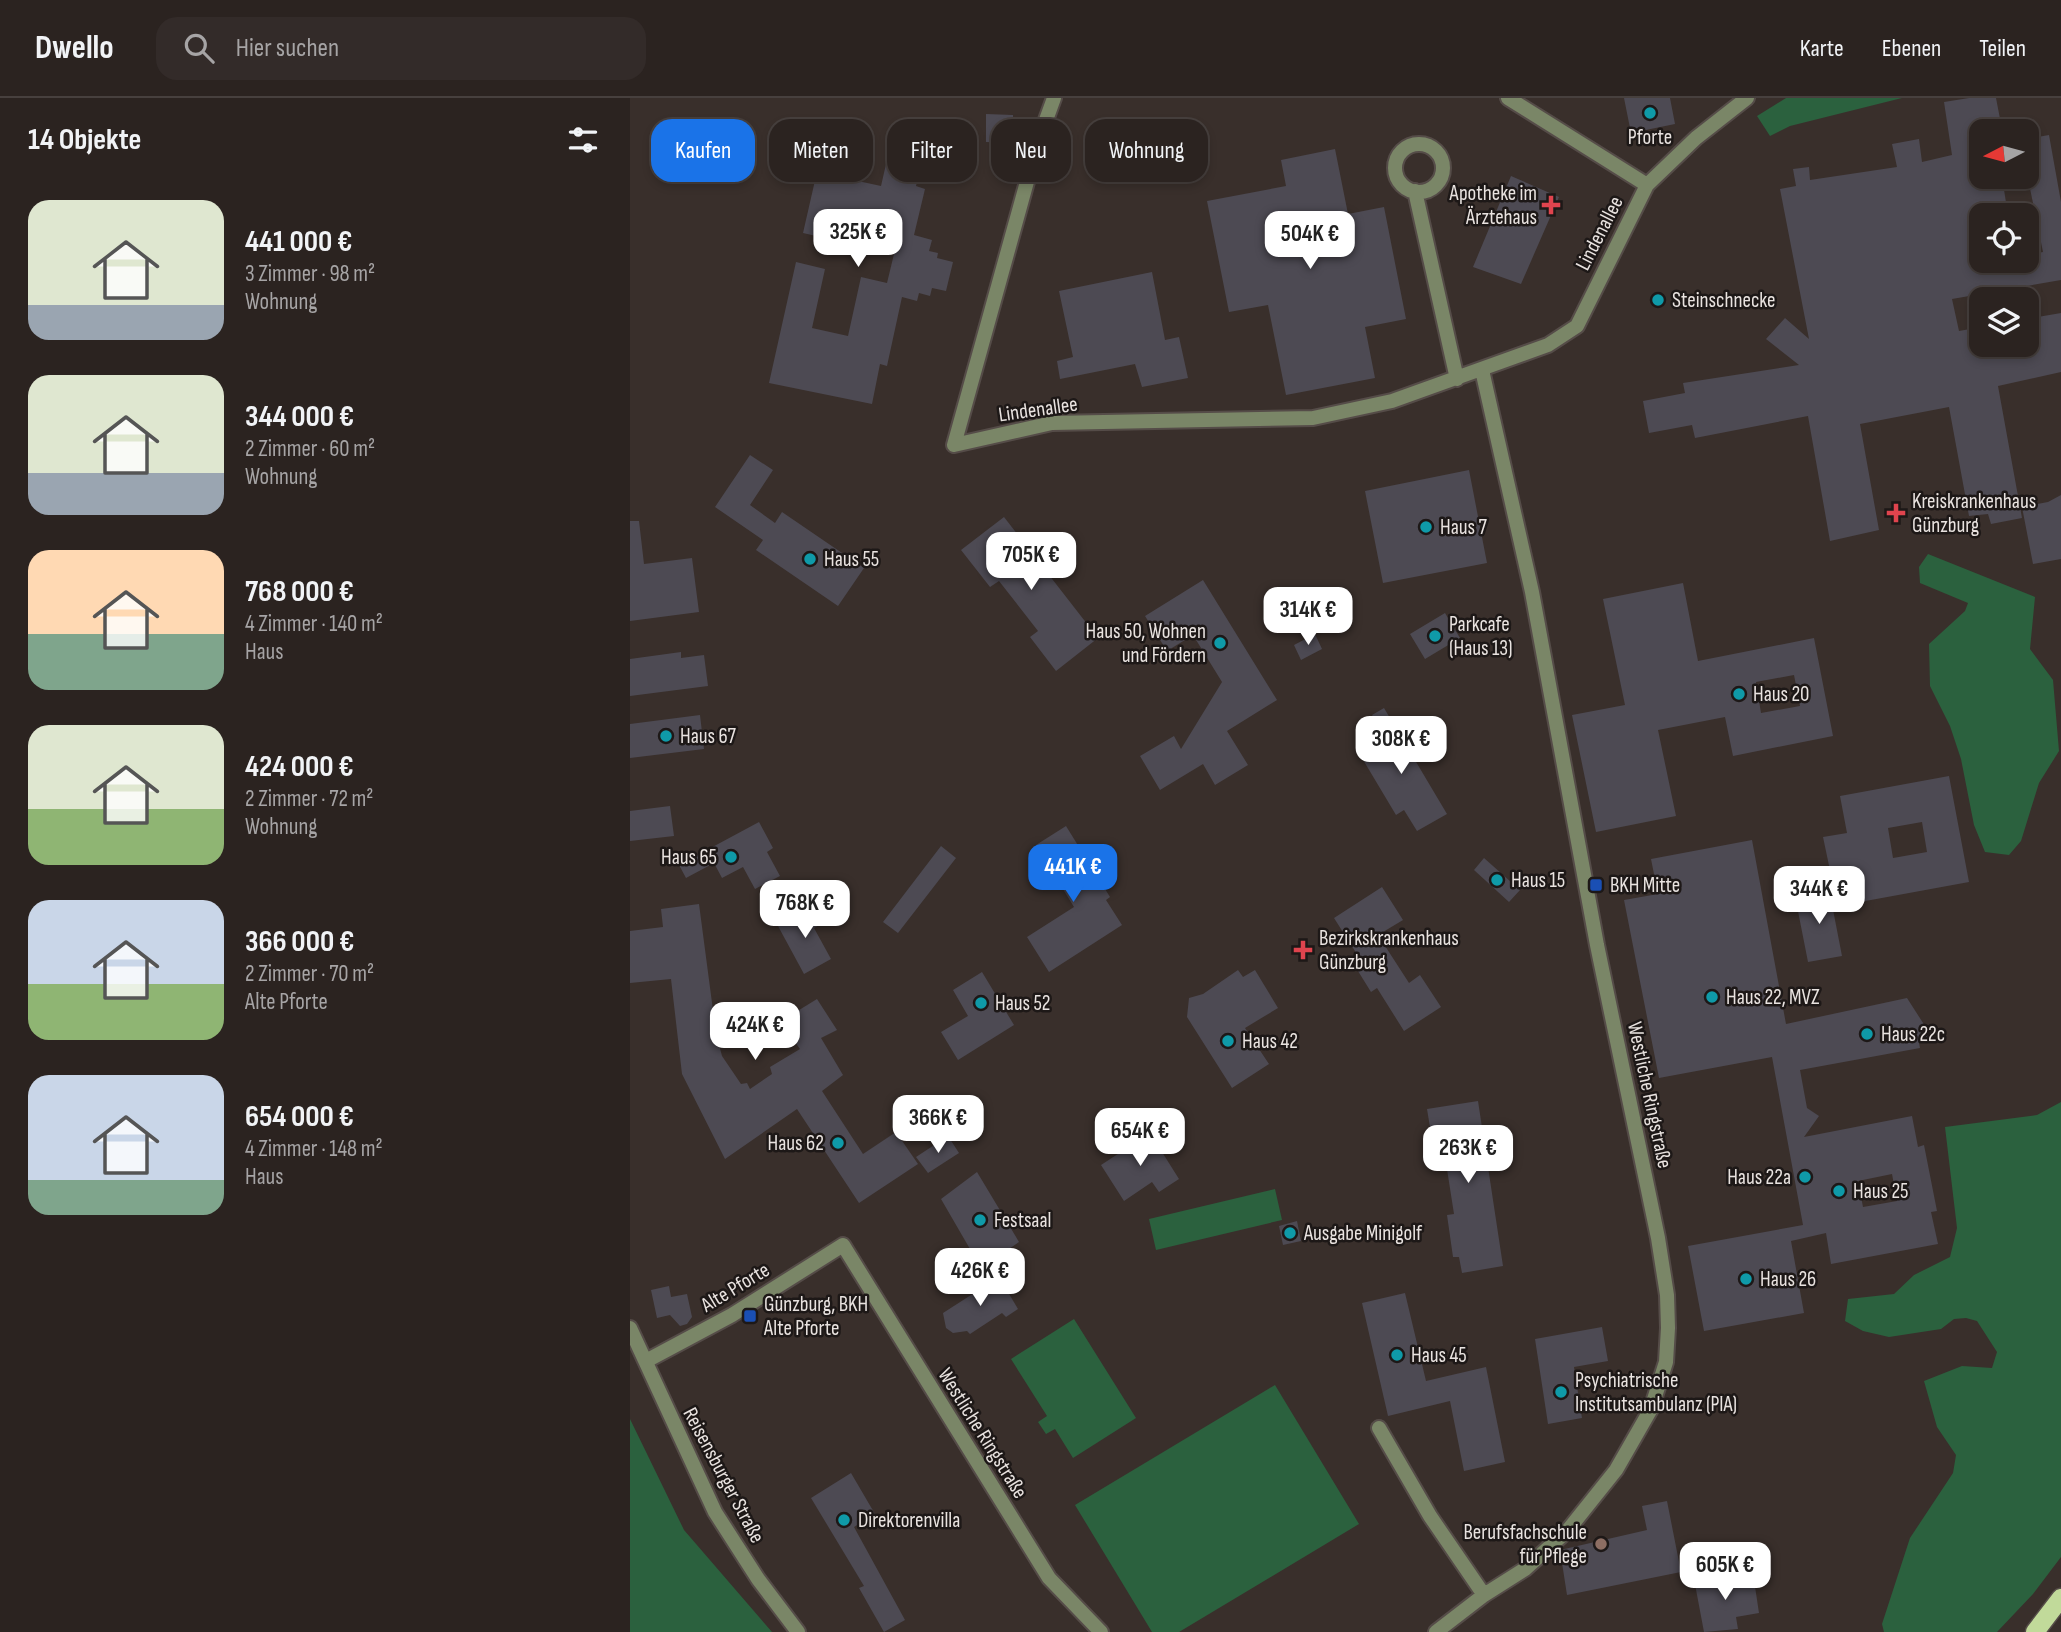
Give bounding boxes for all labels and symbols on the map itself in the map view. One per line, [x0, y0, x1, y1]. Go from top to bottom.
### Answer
marker: Pforte [1642, 105, 1658, 121]
north arrow [1969, 119, 2039, 189]
place label: Pforte [1628, 125, 1672, 150]
place label: Apotheke im Ärztehaus [1449, 181, 1537, 230]
street label: Lindenallee [1570, 192, 1629, 274]
marker: Apotheke im Ärztehaus [1543, 197, 1559, 213]
pin: 325K € [801, 209, 915, 269]
pin: 504K € [1253, 212, 1367, 271]
place label: Steinschnecke [1672, 288, 1775, 313]
marker: Steinschnecke [1650, 292, 1666, 308]
street label: Lindenallee [997, 392, 1079, 427]
place label: Kreiskrankenhaus Günzburg [1912, 489, 2036, 538]
marker: Kreiskrankenhaus Günzburg [1886, 503, 1906, 523]
place label: Haus 7 [1440, 515, 1487, 540]
marker: Haus 7 [1418, 519, 1434, 535]
pin: 705K € [974, 532, 1088, 592]
place label: Haus 55 [824, 547, 879, 572]
marker: Haus 55 [802, 551, 818, 567]
pin: 314K € [1251, 588, 1365, 647]
place label: Parkcafe (Haus 13) [1449, 612, 1513, 661]
place label: Haus 50, Wohnen und Fördern [1086, 619, 1206, 668]
marker: Parkcafe (Haus 13) [1427, 628, 1443, 644]
marker: Haus 50, Wohnen und Fördern [1212, 635, 1228, 651]
place label: Haus 20 [1753, 682, 1809, 707]
marker: Haus 20 [1731, 686, 1747, 702]
pin: 308K € [1344, 716, 1458, 776]
place label: Haus 67 [680, 724, 737, 749]
marker: Haus 67 [658, 728, 674, 744]
pin: 441K € [1016, 844, 1130, 904]
place label: Haus 65 [661, 845, 717, 870]
marker: Haus 65 [723, 849, 739, 865]
pin: 344K € [1762, 866, 1876, 926]
place label: Haus 15 [1511, 868, 1565, 893]
marker: Haus 15 [1489, 872, 1505, 888]
place label: BKH Mitte [1610, 873, 1680, 898]
marker: BKH Mitte [1588, 877, 1604, 893]
pin: 768K € [748, 880, 862, 940]
place label: Bezirkskrankenhaus Günzburg [1319, 926, 1459, 975]
marker: Bezirkskrankenhaus Günzburg [1293, 940, 1313, 960]
place label: Haus 22, MVZ [1726, 985, 1820, 1010]
marker: Haus 22, MVZ [1704, 989, 1720, 1005]
place label: Haus 52 [995, 991, 1050, 1016]
marker: Haus 52 [973, 995, 989, 1011]
pin: 424K € [698, 1002, 812, 1062]
street label: Westliche Ringstraße [1622, 1020, 1677, 1171]
place label: Haus 22c [1881, 1022, 1945, 1047]
marker: Haus 22c [1859, 1026, 1875, 1042]
place label: Haus 42 [1242, 1029, 1298, 1054]
marker: Haus 42 [1220, 1033, 1236, 1049]
pin: 366K € [881, 1096, 995, 1155]
pin: 654K € [1083, 1108, 1197, 1168]
pin: 263K € [1411, 1126, 1525, 1185]
place label: Haus 62 [768, 1131, 824, 1156]
marker: Haus 62 [830, 1135, 846, 1151]
place label: Haus 22a [1727, 1165, 1791, 1190]
marker: Haus 22a [1797, 1169, 1813, 1185]
place label: Haus 25 [1853, 1179, 1908, 1204]
marker: Haus 25 [1831, 1183, 1847, 1199]
place label: Festsaal [994, 1208, 1051, 1233]
marker: Festsaal [972, 1212, 988, 1228]
place label: Ausgabe Minigolf [1303, 1221, 1423, 1246]
marker: Ausgabe Minigolf [1282, 1225, 1298, 1241]
pin: 426K € [923, 1248, 1037, 1308]
street label: Alte Pforte [696, 1257, 774, 1318]
place label: Haus 26 [1760, 1267, 1816, 1292]
marker: Haus 26 [1738, 1271, 1754, 1287]
place label: Günzburg, BKH Alte Pforte [763, 1292, 868, 1341]
marker: Günzburg, BKH Alte Pforte [742, 1308, 758, 1324]
place label: Haus 45 [1411, 1343, 1467, 1368]
marker: Haus 45 [1389, 1347, 1405, 1363]
street label: Westliche Ringstraße [932, 1363, 1033, 1503]
place label: Psychiatrische Institutsambulanz (PIA) [1575, 1368, 1737, 1417]
marker: Psychiatrische Institutsambulanz (PIA) [1553, 1384, 1569, 1400]
street label: Reisensburger Straße [677, 1403, 770, 1547]
place label: Direktorenvilla [858, 1508, 960, 1533]
marker: Direktorenvilla [836, 1512, 852, 1528]
place label: Berufsfachschule für Pflege [1463, 1520, 1587, 1569]
marker: Berufsfachschule für Pflege [1593, 1536, 1609, 1552]
pin: 605K € [1668, 1542, 1782, 1602]

